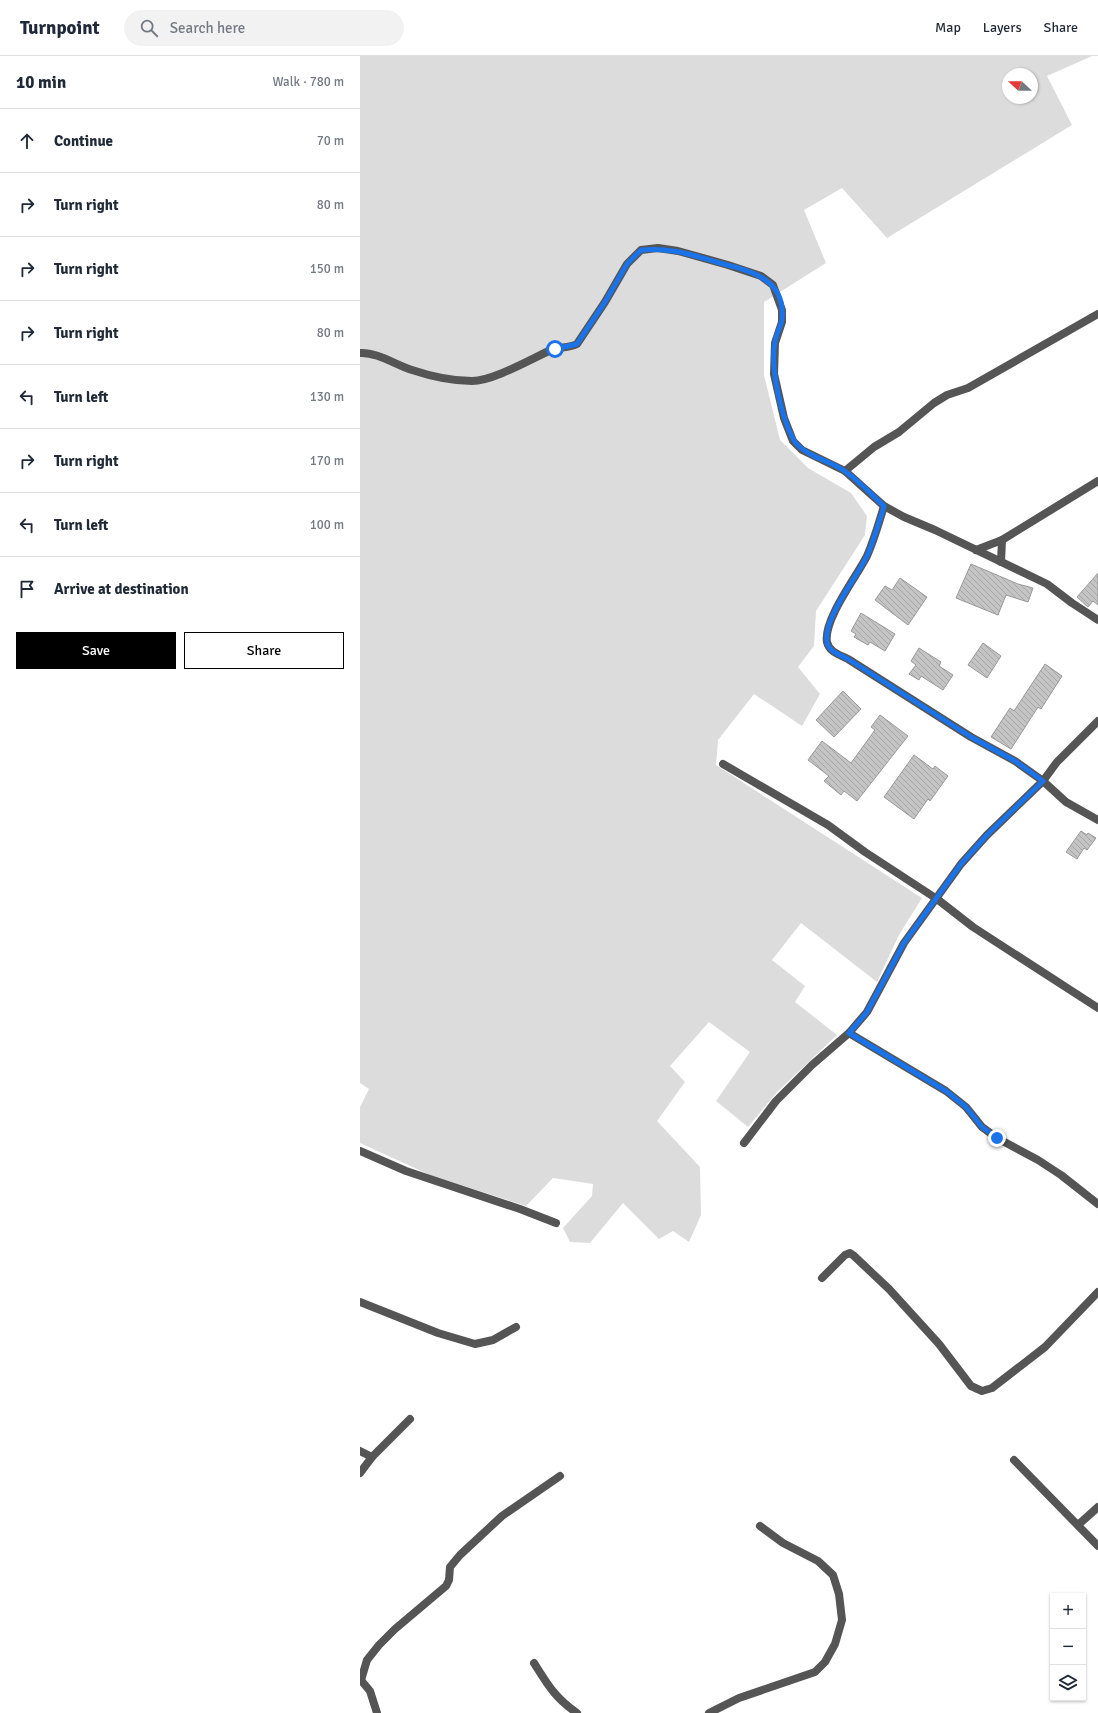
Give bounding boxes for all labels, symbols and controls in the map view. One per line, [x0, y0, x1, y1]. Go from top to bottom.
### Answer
search box [124, 10, 404, 46]
text: Turnpoint [20, 16, 100, 40]
icon: search [138, 17, 160, 39]
text: Search here [170, 19, 245, 37]
text: Map [935, 19, 961, 36]
text: Layers [983, 19, 1022, 36]
text: Share [1044, 19, 1078, 36]
north arrow [1002, 68, 1038, 104]
text: 10 min [16, 72, 66, 93]
text: Walk · 780 m [273, 74, 344, 90]
icon: ahead [16, 130, 38, 152]
text: Continue [54, 132, 113, 150]
text: 70 m [317, 133, 344, 149]
icon: right [16, 194, 38, 216]
text: Turn right [54, 196, 119, 214]
text: 80 m [317, 197, 344, 213]
icon: right [16, 258, 38, 280]
text: Turn right [54, 260, 119, 278]
text: 150 m [310, 261, 344, 277]
icon: right [16, 322, 38, 344]
text: Turn right [54, 324, 119, 342]
text: 80 m [317, 325, 344, 341]
route start [546, 340, 564, 358]
icon: left [16, 386, 38, 408]
text: Turn left [54, 388, 108, 406]
text: 130 m [310, 389, 344, 405]
icon: right [16, 450, 38, 472]
text: Turn right [54, 452, 119, 470]
text: 170 m [310, 453, 344, 469]
icon: left [16, 514, 38, 536]
text: Turn left [54, 516, 108, 534]
text: 100 m [310, 517, 344, 533]
icon: arrive [16, 578, 38, 600]
text: Arrive at destination [54, 580, 189, 598]
button: Save [16, 632, 176, 669]
button: Share [184, 632, 344, 669]
route end [988, 1129, 1006, 1147]
map controls [1050, 1593, 1086, 1701]
button: + [1050, 1593, 1086, 1629]
button: − [1050, 1629, 1086, 1665]
button: layers [1050, 1665, 1086, 1701]

